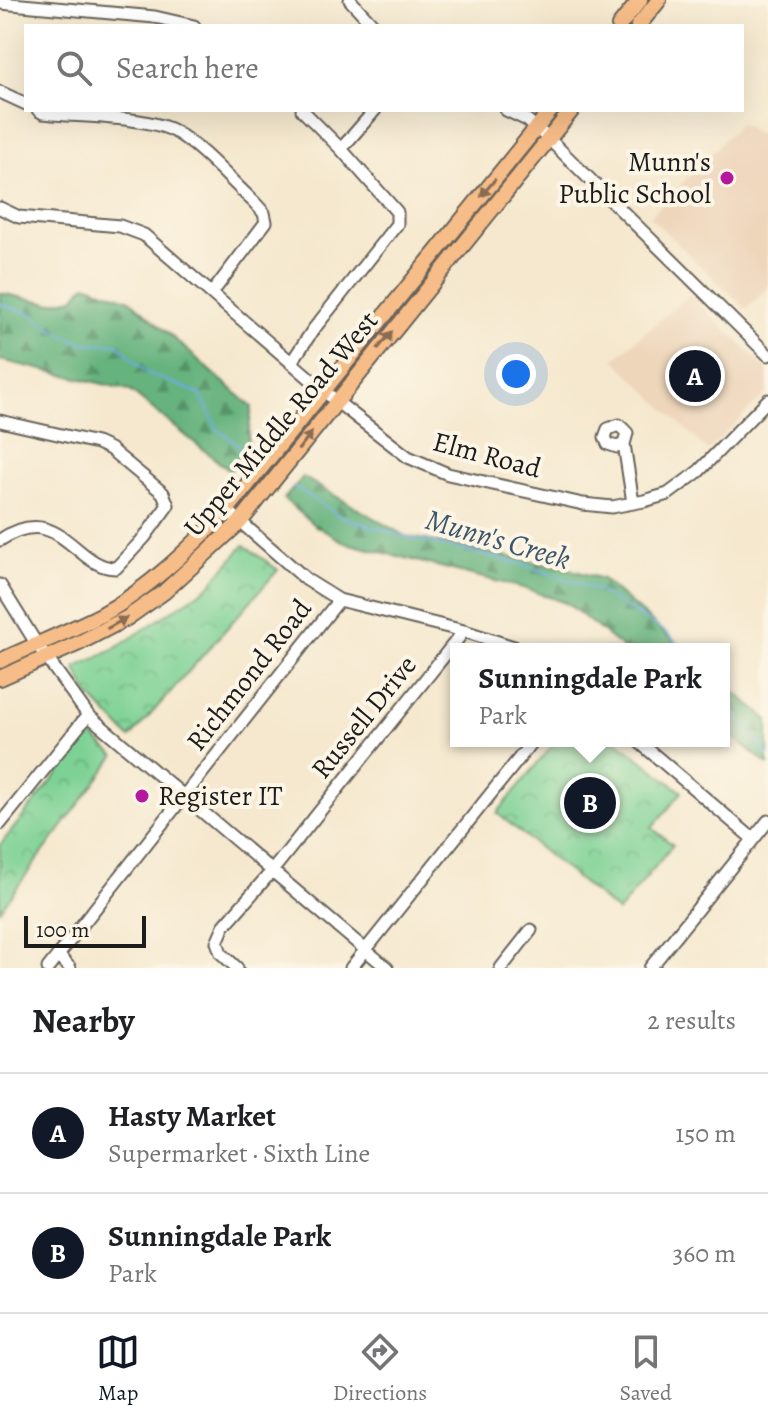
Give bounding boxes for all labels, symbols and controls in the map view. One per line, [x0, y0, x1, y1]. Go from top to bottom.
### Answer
search box [24, 24, 744, 112]
icon: search [52, 46, 96, 90]
text: Search here [116, 48, 259, 88]
place label: Munn's Public School [558, 143, 711, 213]
marker: Munn's Public School [718, 169, 736, 187]
one-way arrow [480, 178, 497, 198]
street label: Upper Middle Road West [175, 303, 387, 545]
one-way arrow [377, 330, 394, 351]
pin: A [669, 346, 721, 406]
your location [496, 354, 536, 394]
street label: Elm Road [429, 422, 546, 488]
one-way arrow [296, 431, 313, 451]
water label: Munn's Creek [421, 499, 575, 579]
street label: Richmond Road [178, 590, 321, 759]
one-way arrow [106, 616, 128, 630]
popup [450, 643, 730, 747]
street label: Russell Drive [302, 647, 426, 787]
text: Sunningdale Park [478, 658, 702, 698]
text: Park [478, 698, 527, 733]
pin: B [564, 773, 616, 833]
place label: Register IT [158, 777, 283, 815]
marker: Register IT [133, 787, 151, 805]
scale bar [24, 912, 146, 948]
text: 100 m [36, 915, 90, 945]
text: Nearby [32, 997, 135, 1044]
text: 2 results [647, 1003, 736, 1038]
text: Hasty Market [108, 1096, 276, 1136]
text: A [50, 1116, 66, 1151]
text: 150 m [675, 1116, 736, 1151]
text: Supermarket · Sixth Line [108, 1136, 370, 1171]
text: Sunningdale Park [108, 1216, 331, 1256]
text: B [50, 1236, 66, 1271]
text: 360 m [673, 1236, 736, 1271]
text: Park [108, 1256, 157, 1291]
tab: Map [96, 1330, 140, 1408]
tab: Directions [333, 1330, 427, 1408]
tab: Saved [620, 1330, 672, 1408]

